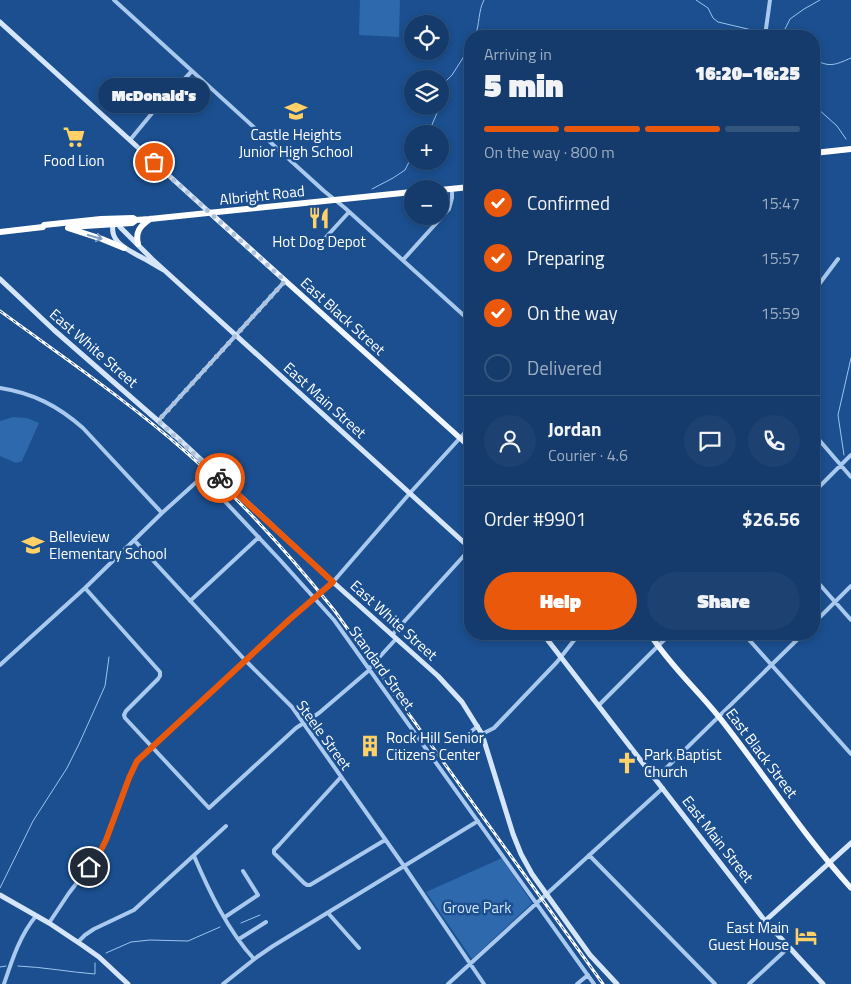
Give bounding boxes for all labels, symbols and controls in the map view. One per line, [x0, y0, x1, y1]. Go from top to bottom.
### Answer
map controls [404, 15, 449, 225]
button: locate [404, 15, 449, 60]
text: Arriving in [484, 42, 552, 66]
text: 16:20–16:25 [695, 58, 800, 87]
text: 5 min [484, 61, 564, 109]
button: layers [404, 70, 449, 115]
callout: McDonald's [98, 77, 210, 112]
text: McDonald's [112, 83, 196, 107]
school or university icon: Castle Heights Junior High School [283, 98, 309, 124]
place label: Castle Heights Junior High School [239, 123, 353, 163]
supermarket icon: Food Lion [61, 124, 87, 150]
button: + [404, 125, 449, 170]
text: On the way · 800 m [484, 140, 615, 164]
pin [133, 141, 175, 183]
icon: bag [140, 148, 168, 176]
place label: Food Lion [43, 149, 105, 172]
street label: Albright Road [218, 179, 306, 211]
button: − [404, 180, 449, 225]
text: Confirmed [527, 188, 610, 217]
icon: check [484, 189, 512, 217]
text: 15:47 [761, 191, 800, 215]
restaurant icon: Hot Dog Depot [306, 205, 332, 231]
place label: Hot Dog Depot [272, 230, 366, 253]
one-way arrow [86, 232, 102, 242]
text: Preparing [527, 243, 604, 272]
icon: check [484, 244, 512, 272]
text: 15:57 [761, 246, 800, 270]
street label: East Black Street [295, 272, 391, 361]
text: On the way [527, 298, 618, 327]
icon: check [484, 299, 512, 327]
text: 15:59 [761, 301, 800, 325]
street label: East White Street [45, 303, 144, 394]
text: Delivered [527, 353, 602, 382]
street label: East Main Street [278, 356, 372, 444]
text: Jordan [548, 414, 601, 443]
button: person [484, 415, 536, 467]
button: chat [684, 415, 736, 467]
button: phone [748, 415, 800, 467]
text: Courier · 4.6 [548, 443, 628, 467]
courier [195, 453, 245, 503]
icon: bike [206, 464, 234, 492]
text: Order #9901 [484, 504, 586, 533]
text: $26.56 [742, 504, 800, 533]
place label: Belleview Elementary School [49, 525, 167, 565]
school or university icon: Belleview Elementary School [20, 532, 46, 558]
button: Help [484, 572, 637, 630]
button: Share [647, 572, 800, 630]
street label: East White Street [345, 574, 443, 666]
street label: Standard Street [344, 621, 421, 715]
street label: Steele Street [291, 695, 358, 775]
street label: East Black Street [721, 703, 804, 803]
place label: Rock Hill Senior Citizens Center [386, 726, 484, 766]
building icon: Rock Hill Senior Citizens Center [357, 733, 383, 759]
place label: Park Baptist Church [644, 743, 722, 783]
church icon: Park Baptist Church [614, 750, 640, 776]
street label: East Main Street [677, 791, 760, 888]
pin [68, 846, 110, 888]
icon: home [75, 853, 103, 881]
park label: Grove Park [443, 896, 511, 919]
place label: East Main Guest House [708, 916, 789, 956]
hotel icon: East Main Guest House [793, 923, 819, 949]

